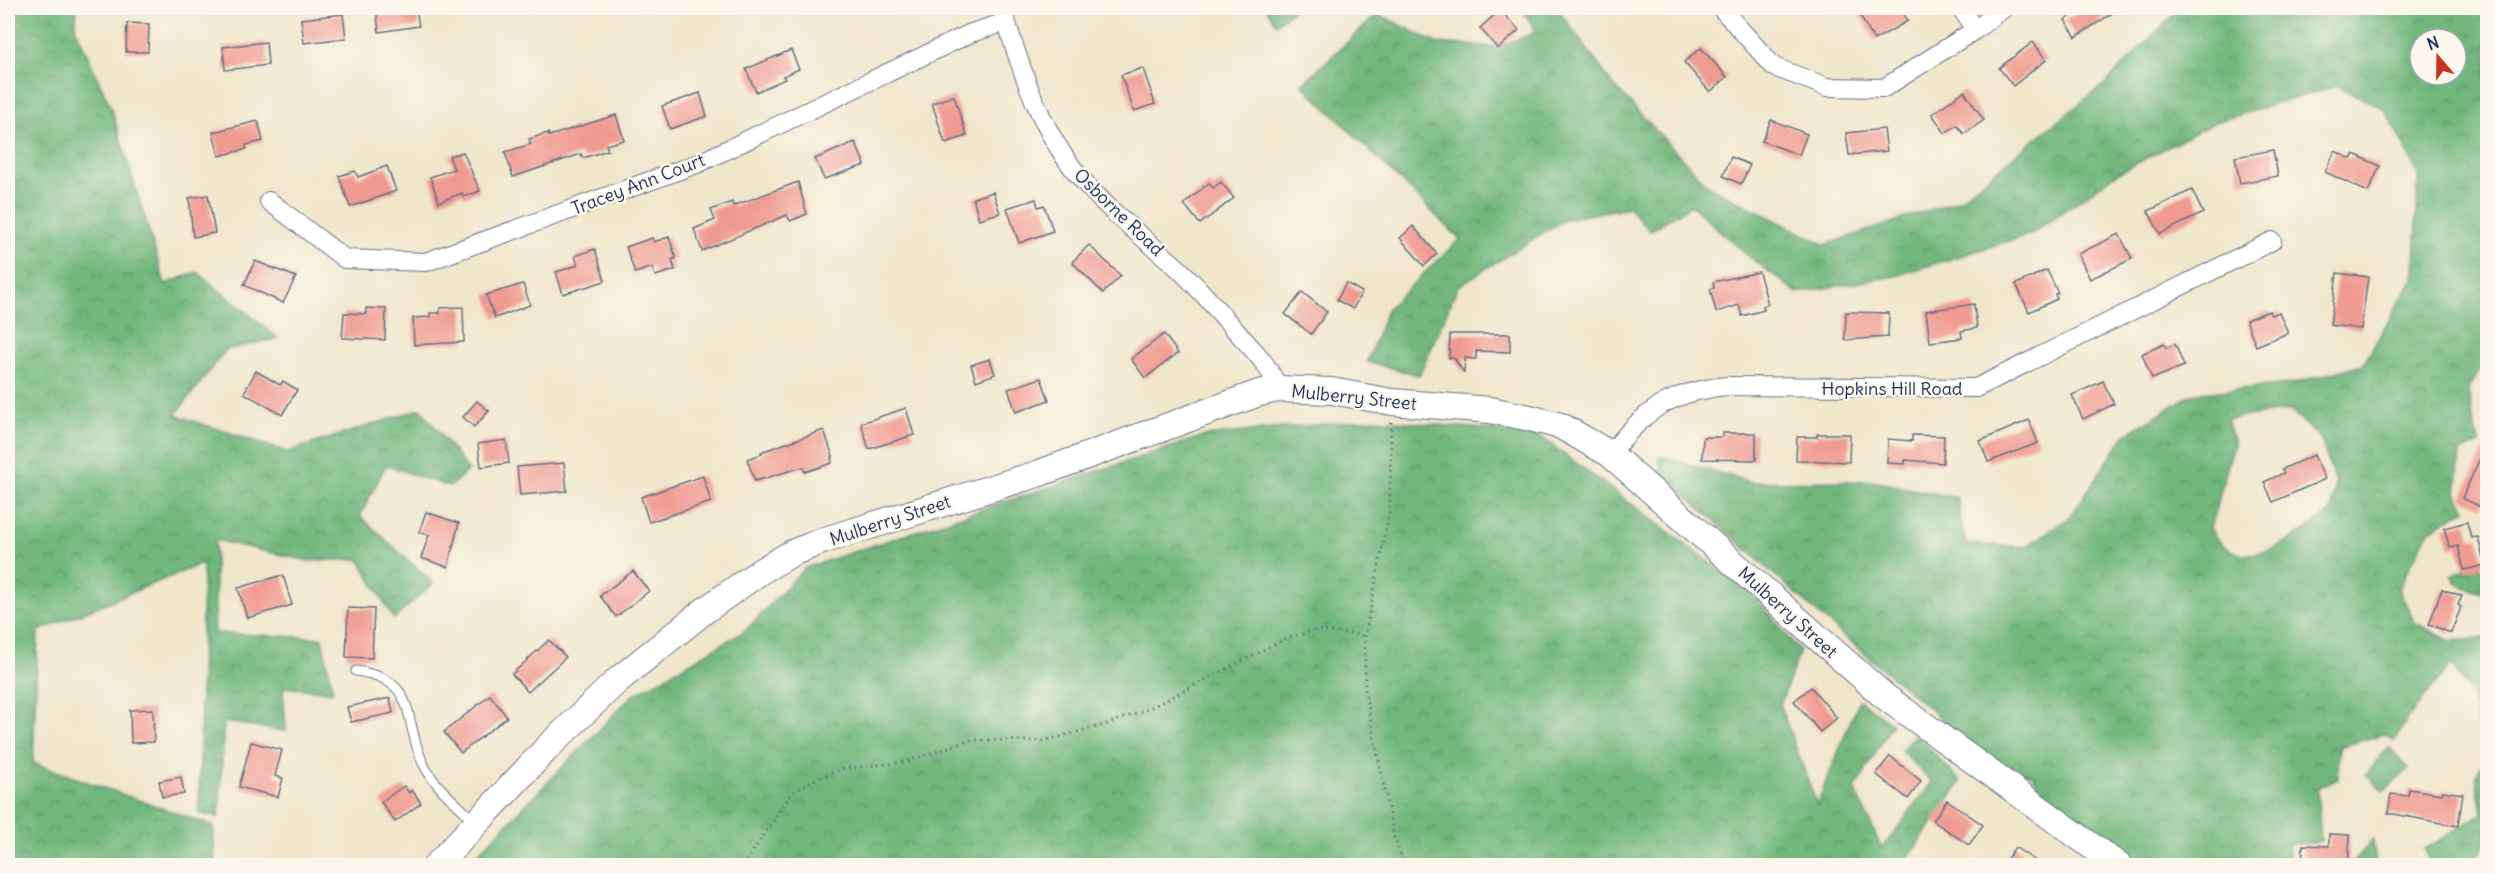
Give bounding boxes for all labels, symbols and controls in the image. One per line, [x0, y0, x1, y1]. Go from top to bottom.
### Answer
north arrow [2408, 27, 2468, 87]
text: N [2424, 32, 2441, 54]
street label: Tracey Ann Court [568, 148, 708, 220]
street label: Osborne Road [1069, 163, 1169, 261]
street label: Hopkins Hill Road [1822, 377, 1963, 400]
street label: Mulberry Street [1290, 379, 1418, 415]
street label: Mulberry Street [827, 490, 953, 550]
street label: Mulberry Street [1734, 561, 1842, 663]

